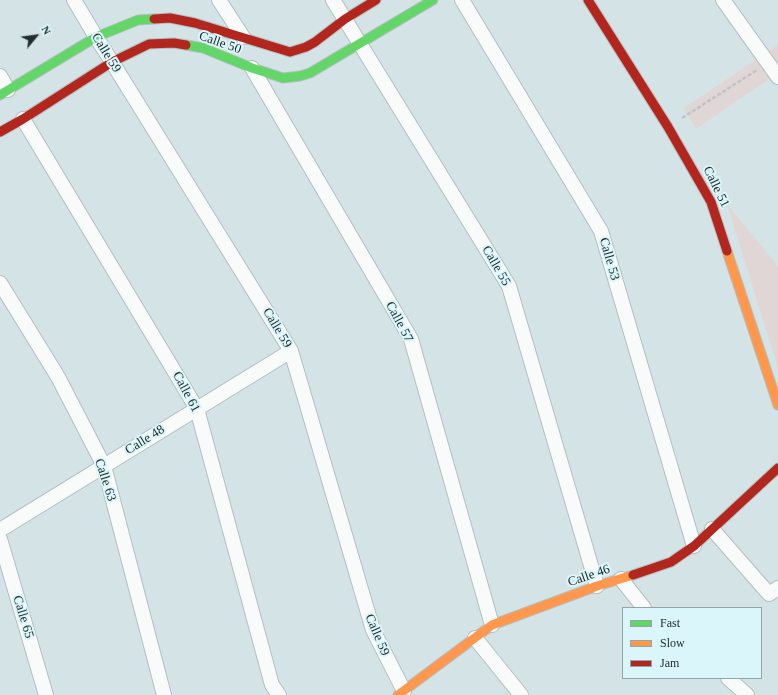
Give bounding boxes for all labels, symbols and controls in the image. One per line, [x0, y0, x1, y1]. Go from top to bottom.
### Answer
north arrow [16, 16, 56, 56]
text: N [39, 24, 54, 37]
street label: Calle 50 [197, 29, 243, 57]
street label: Calle 59 [88, 30, 124, 76]
street label: Calle 51 [699, 164, 733, 210]
street label: Calle 53 [595, 236, 623, 282]
street label: Calle 55 [478, 243, 514, 289]
street label: Calle 57 [382, 299, 416, 345]
street label: Calle 59 [259, 305, 295, 351]
street label: Calle 61 [169, 369, 203, 415]
street label: Calle 48 [122, 422, 168, 458]
street label: Calle 63 [91, 457, 119, 503]
street label: Calle 46 [566, 562, 612, 590]
street label: Calle 65 [9, 594, 37, 640]
legend [622, 607, 762, 679]
street label: Calle 59 [361, 612, 393, 658]
text: Fast [660, 616, 680, 630]
text: Slow [660, 636, 685, 650]
text: Jam [660, 656, 679, 670]

